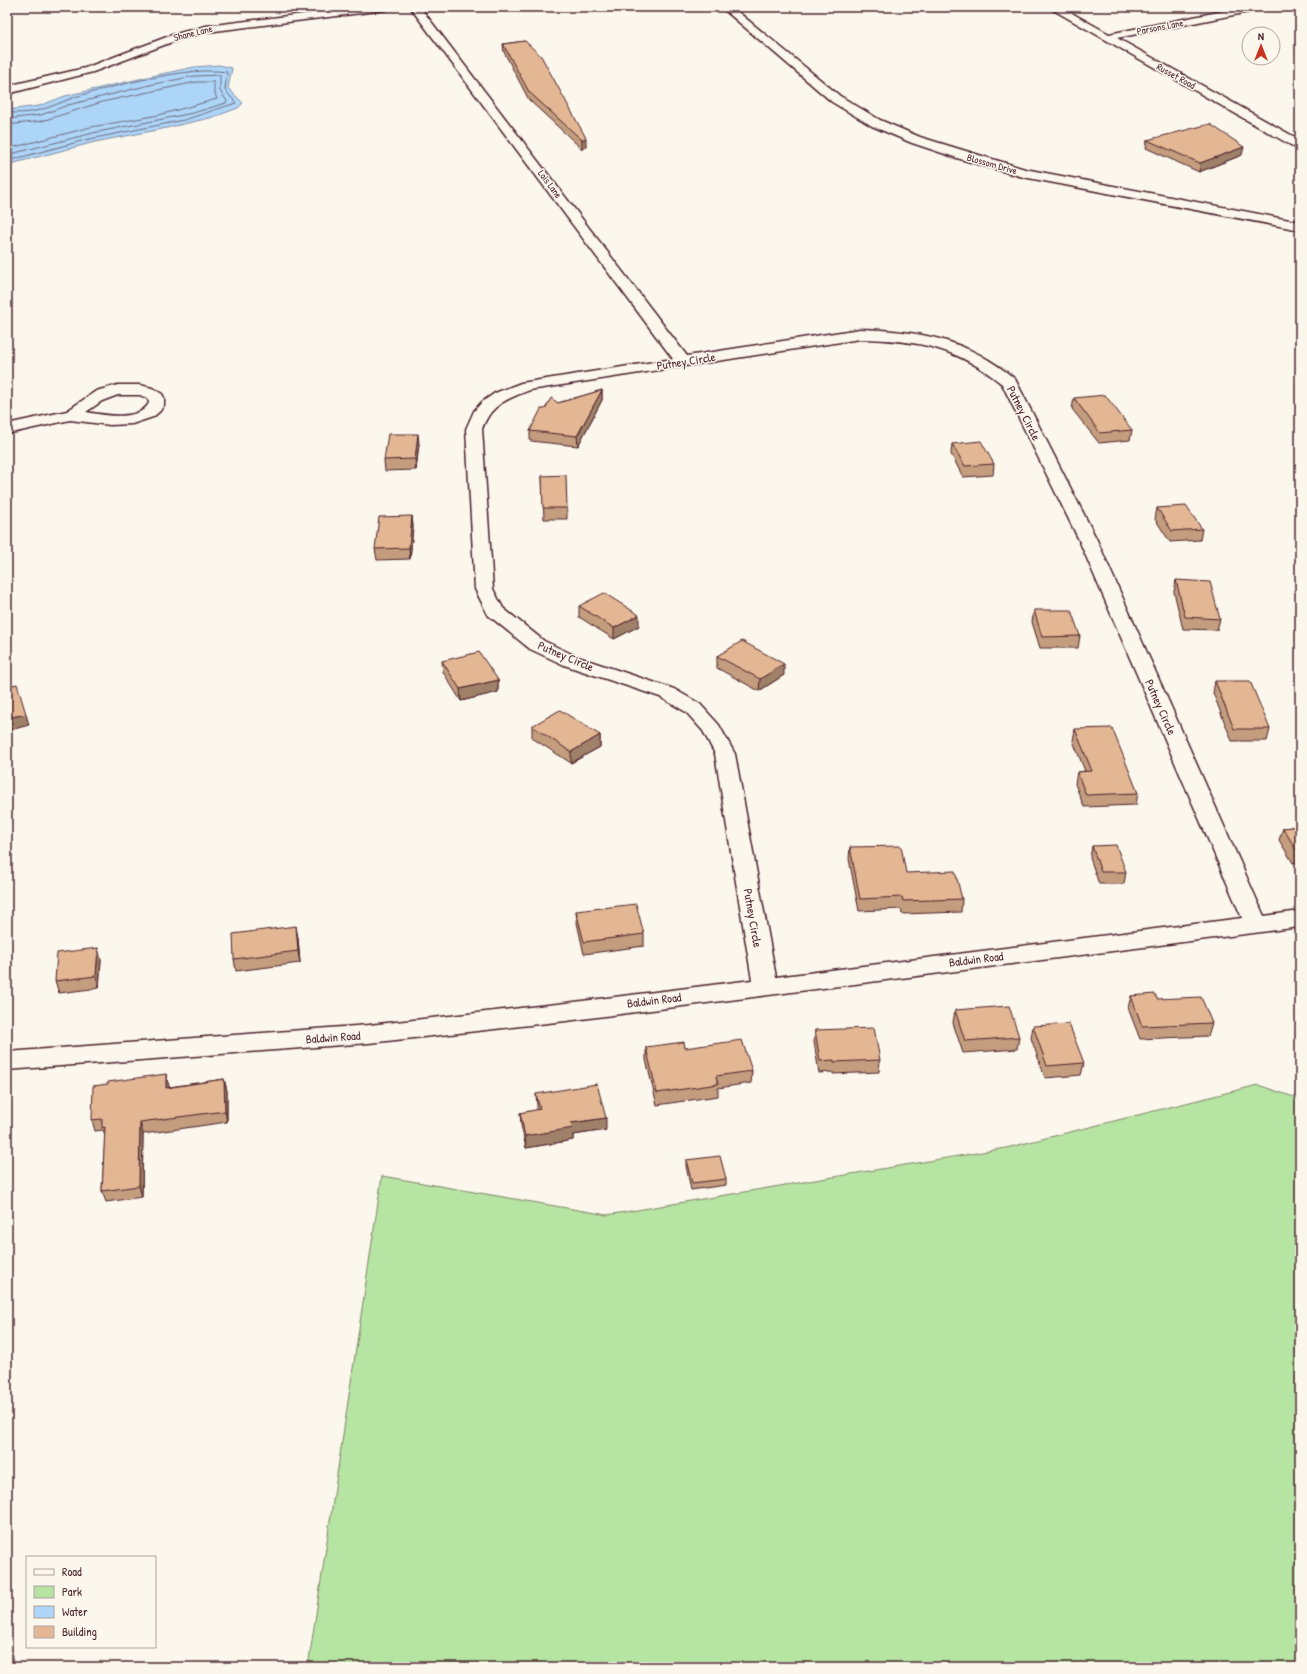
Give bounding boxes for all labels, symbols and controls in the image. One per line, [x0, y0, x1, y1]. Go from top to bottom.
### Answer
street label: Parsons Lane [1136, 16, 1184, 38]
street label: Shane Lane [172, 22, 214, 44]
north arrow [1241, 26, 1281, 66]
text: N [1258, 29, 1264, 43]
street label: Russet Road [1154, 60, 1198, 92]
street label: Blossom Drive [965, 151, 1019, 177]
street label: Lois Lane [535, 167, 565, 201]
street label: Putney Circle [655, 348, 717, 374]
street label: Putney Circle [1003, 383, 1045, 443]
street label: Putney Circle [535, 637, 597, 675]
street label: Putney Circle [1141, 676, 1181, 738]
street label: Putney Circle [739, 887, 767, 949]
street label: Baldwin Road [948, 947, 1005, 971]
street label: Baldwin Road [626, 988, 683, 1012]
street label: Baldwin Road [305, 1027, 361, 1047]
legend [26, 1556, 156, 1648]
text: Road [62, 1563, 82, 1580]
text: Park [62, 1583, 82, 1600]
text: Water [62, 1603, 88, 1620]
text: Building [62, 1623, 97, 1640]

